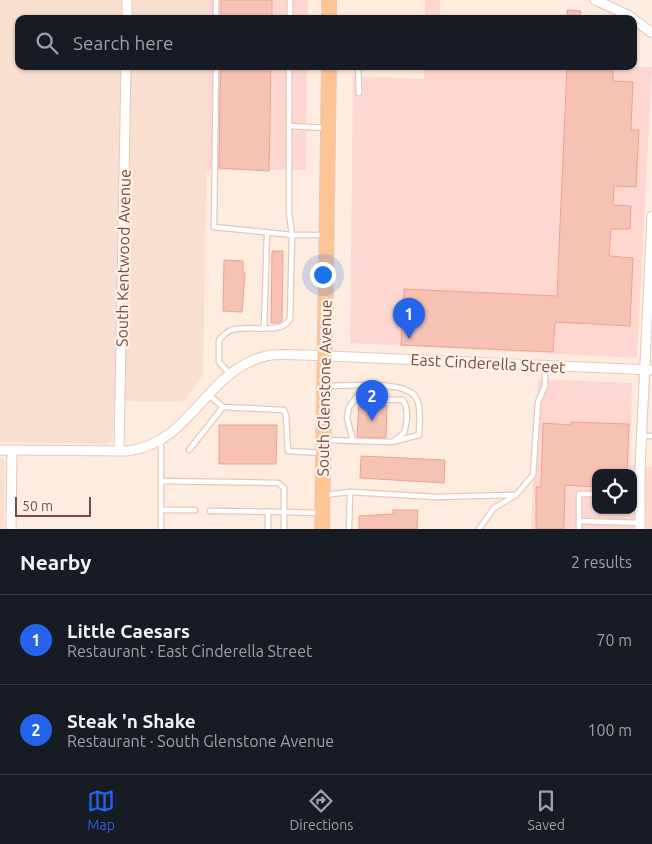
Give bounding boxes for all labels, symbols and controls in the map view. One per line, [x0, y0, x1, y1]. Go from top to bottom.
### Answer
search box [15, 15, 637, 70]
icon: search [33, 29, 61, 57]
text: Search here [73, 32, 173, 54]
street label: South Kentwood Avenue [112, 169, 134, 347]
your location [310, 262, 336, 288]
pin: 1 [393, 298, 425, 339]
street label: South Glenstone Avenue [313, 299, 335, 477]
street label: East Cinderella Street [410, 350, 567, 376]
pin: 2 [356, 380, 388, 421]
map controls [592, 469, 637, 514]
button: locate [592, 469, 637, 514]
scale bar [15, 494, 91, 517]
text: 50 m [22, 498, 53, 514]
text: Nearby [20, 550, 91, 574]
text: 2 results [571, 553, 632, 571]
text: Little Caesars [67, 620, 190, 642]
text: 1 [31, 631, 41, 649]
text: 70 m [596, 631, 632, 649]
text: Restaurant · East Cinderella Street [67, 642, 312, 660]
text: Steak 'n Shake [67, 710, 196, 732]
text: 2 [31, 721, 41, 739]
text: 100 m [587, 721, 632, 739]
text: Restaurant · South Glenstone Avenue [67, 732, 334, 750]
tab: Map [87, 787, 115, 833]
tab: Directions [289, 787, 353, 833]
tab: Saved [528, 787, 565, 833]

